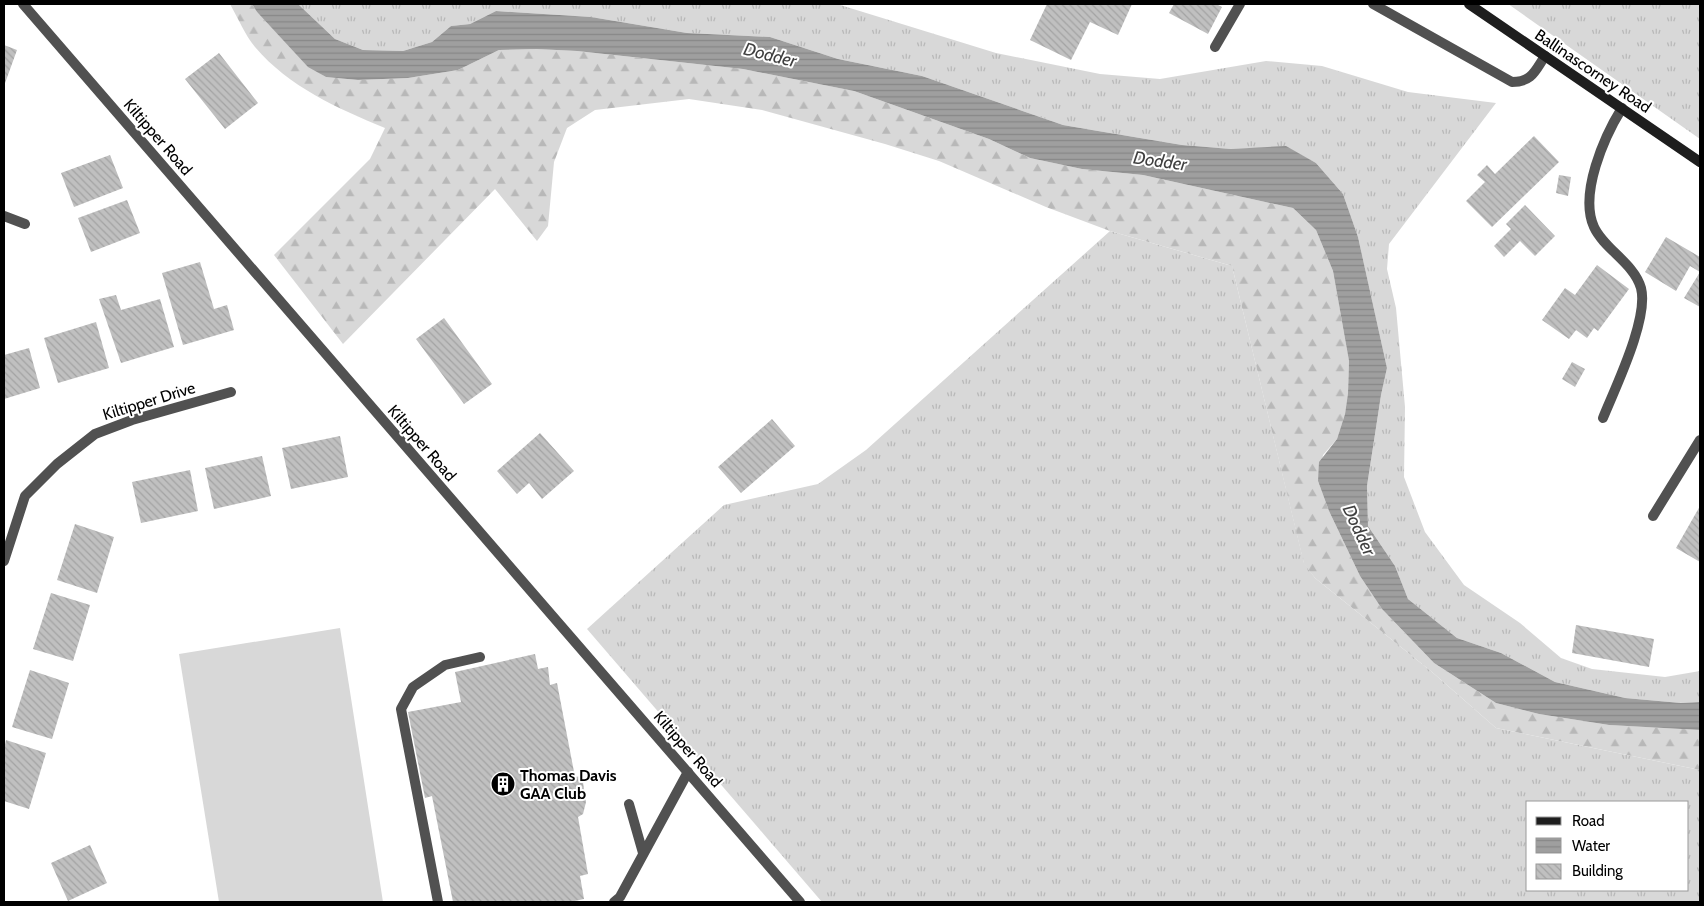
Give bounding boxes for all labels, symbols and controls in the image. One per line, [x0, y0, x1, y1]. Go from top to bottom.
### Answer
street label: Ballinascorney Road [1531, 25, 1655, 117]
water label: Dodder [741, 38, 800, 73]
street label: Kiltipper Road [120, 95, 196, 179]
water label: Dodder [1132, 146, 1190, 176]
street label: Kiltipper Drive [100, 378, 198, 424]
street label: Kiltipper Road [384, 401, 460, 485]
water label: Dodder [1338, 501, 1381, 560]
street label: Kiltipper Road [650, 707, 726, 791]
place label: Thomas Davis GAA Club [520, 766, 617, 803]
building icon: Thomas Davis GAA Club [490, 771, 516, 797]
legend [1526, 801, 1689, 891]
text: Road [1572, 812, 1605, 830]
text: Water [1572, 837, 1610, 855]
text: Building [1572, 862, 1623, 880]

